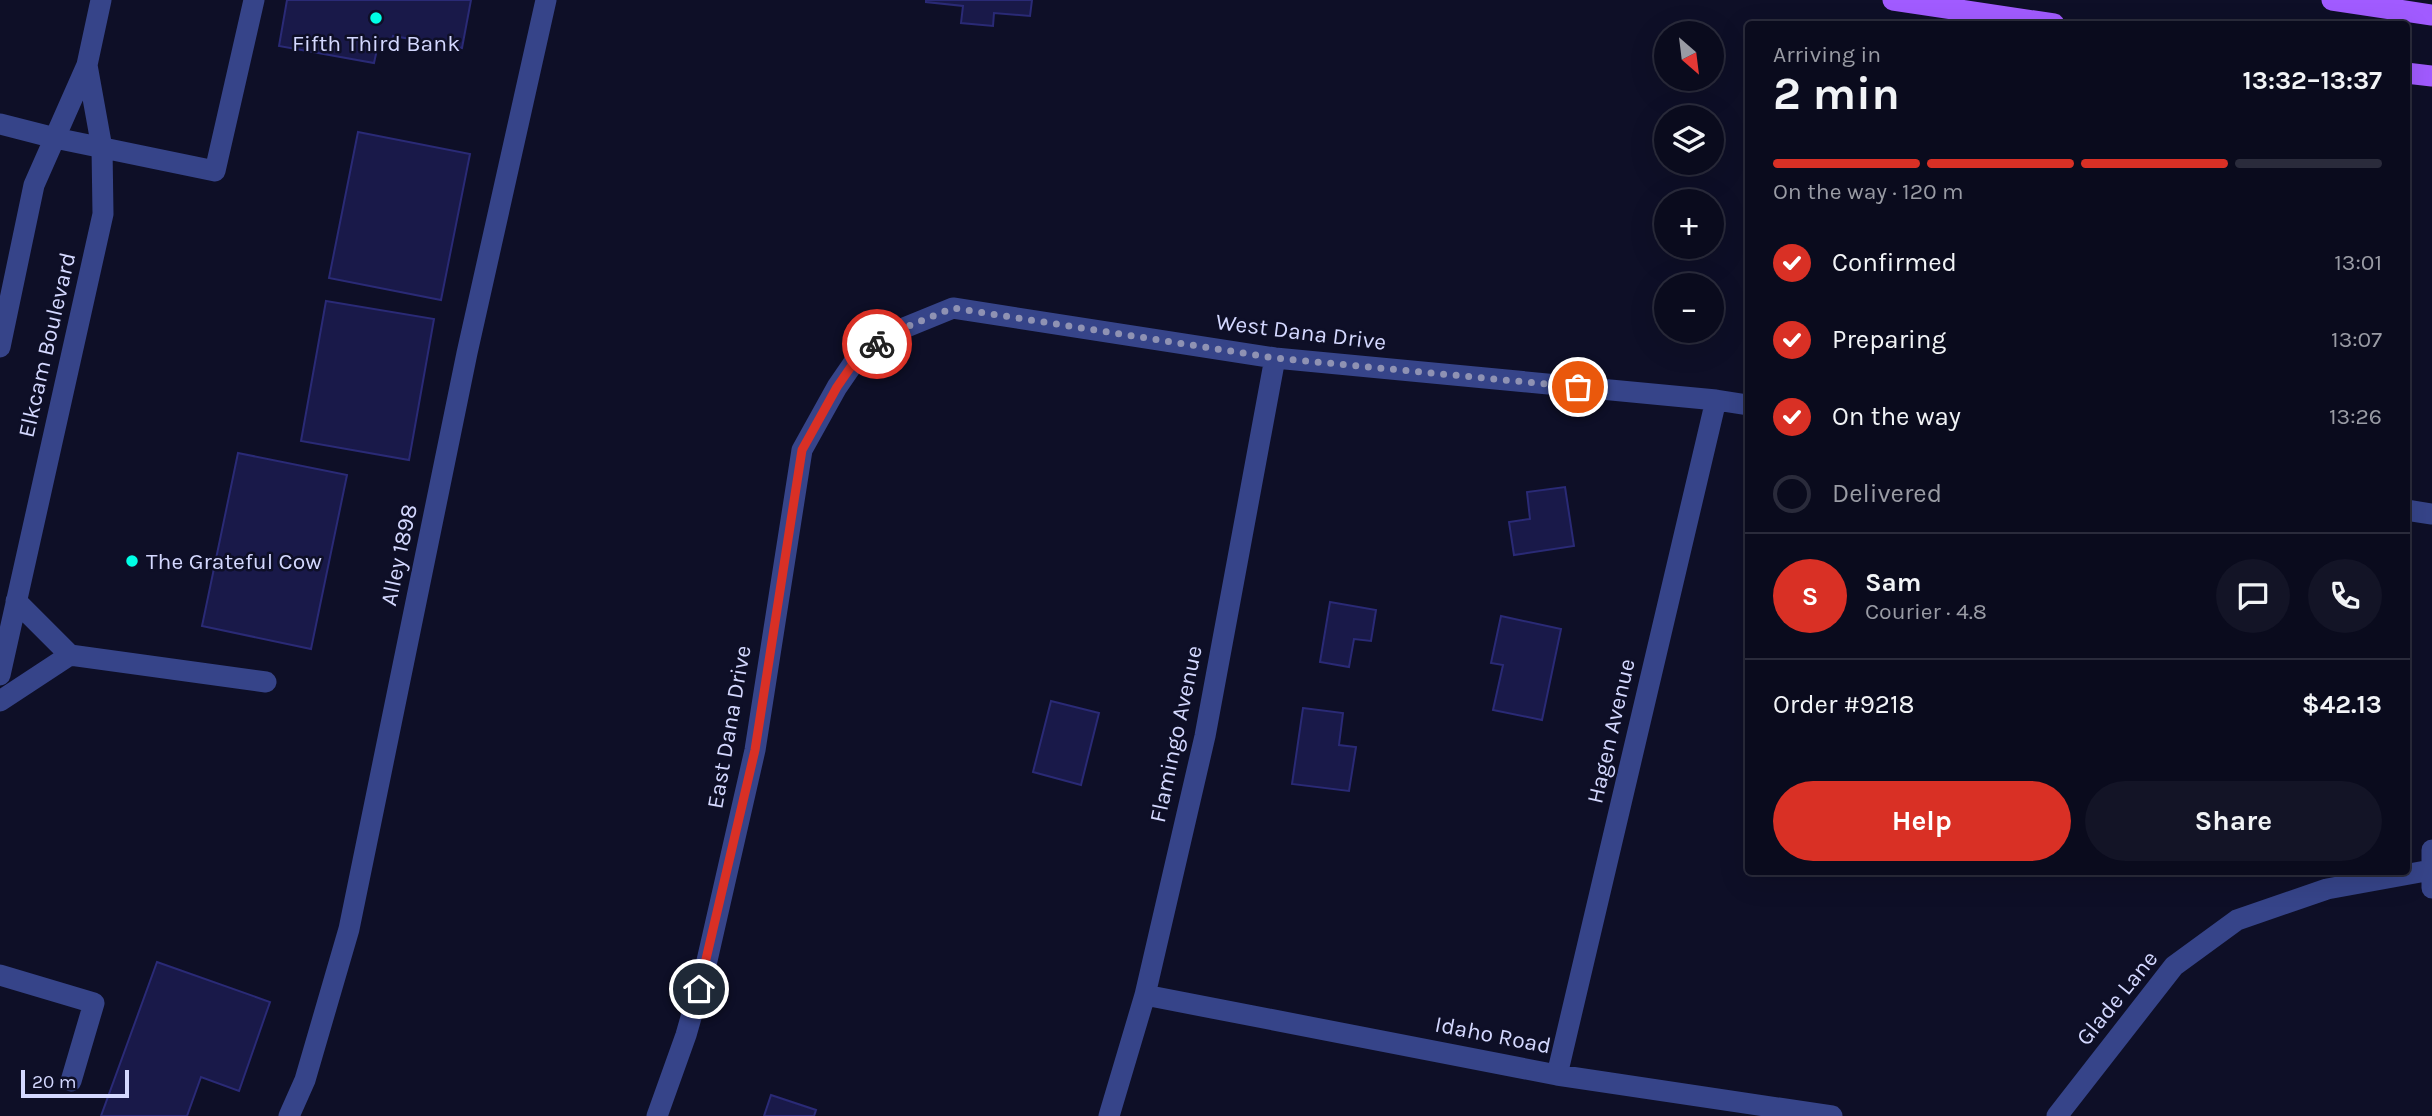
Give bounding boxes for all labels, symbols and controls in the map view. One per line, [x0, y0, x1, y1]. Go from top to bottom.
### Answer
marker: Fifth Third Bank [368, 10, 384, 26]
north arrow [1654, 21, 1724, 91]
map controls [1654, 21, 1724, 343]
place label: Fifth Third Bank [292, 30, 460, 57]
text: Arriving in [1773, 41, 1881, 68]
text: 13:32–13:37 [2242, 65, 2382, 96]
text: 2 min [1773, 67, 1900, 121]
button: layers [1654, 105, 1724, 175]
text: On the way · 120 m [1773, 178, 1964, 205]
button: + [1654, 189, 1724, 259]
icon: check [1773, 244, 1811, 282]
text: Confirmed [1832, 247, 1957, 278]
text: 13:01 [2334, 249, 2382, 276]
street label: Elkcam Boulevard [13, 250, 81, 440]
button: − [1654, 273, 1724, 343]
street label: West Dana Drive [1214, 308, 1388, 356]
courier [842, 309, 912, 379]
icon: check [1773, 321, 1811, 359]
text: Preparing [1832, 324, 1946, 355]
icon: bike [858, 325, 896, 363]
text: 13:07 [2331, 326, 2382, 353]
pin [1548, 357, 1608, 417]
icon: bag [1559, 368, 1597, 406]
icon: check [1773, 398, 1811, 436]
text: On the way [1832, 401, 1961, 432]
text: 13:26 [2329, 403, 2382, 430]
text: Delivered [1832, 478, 1942, 509]
street label: Alley 1898 [375, 502, 423, 608]
place label: The Grateful Cow [146, 548, 322, 575]
marker: The Grateful Cow [124, 553, 140, 569]
button: chat [2216, 559, 2290, 633]
button: phone [2308, 559, 2382, 633]
text: Sam [1865, 567, 1921, 598]
text: S [1802, 581, 1818, 612]
text: Courier · 4.8 [1865, 598, 1987, 625]
street label: East Dana Drive [701, 643, 757, 811]
street label: Flamingo Avenue [1144, 643, 1208, 825]
street label: Hagen Avenue [1581, 656, 1641, 806]
text: Order #9218 [1773, 689, 1915, 720]
text: $42.13 [2302, 689, 2382, 720]
button: Help [1773, 781, 2071, 861]
button: Share [2085, 781, 2382, 861]
street label: Glade Lane [2071, 945, 2163, 1051]
pin [669, 959, 729, 1019]
icon: home [680, 970, 718, 1008]
street label: Idaho Road [1433, 1011, 1553, 1059]
scale bar [21, 1067, 130, 1099]
text: 20 m [32, 1071, 77, 1093]

